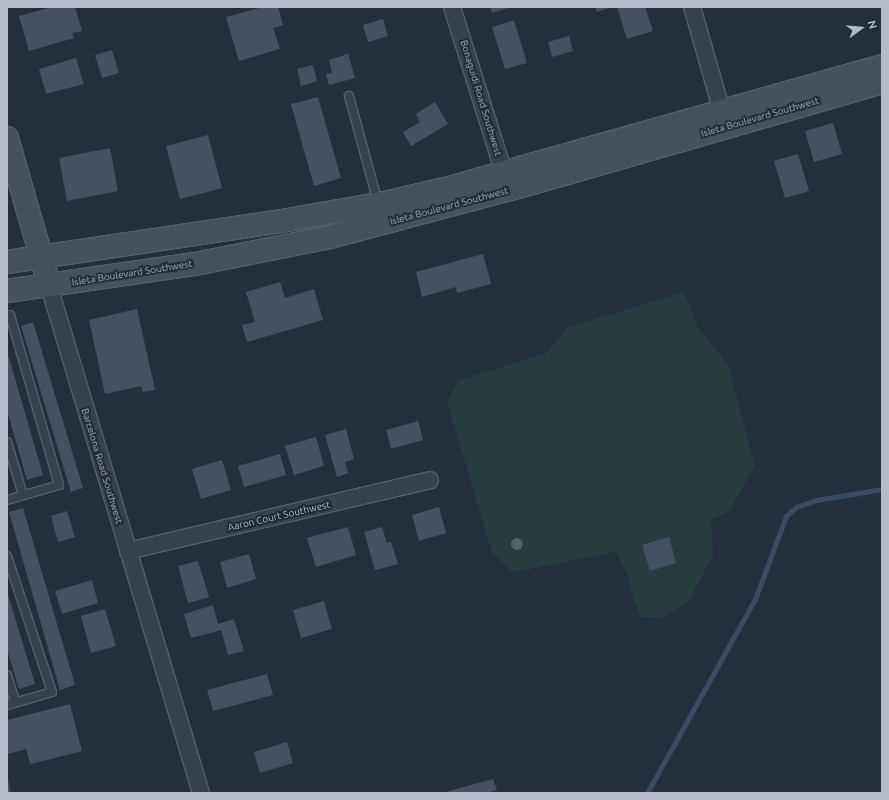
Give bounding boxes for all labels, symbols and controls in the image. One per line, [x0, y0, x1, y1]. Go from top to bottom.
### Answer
north arrow [841, 8, 881, 48]
text: N [866, 19, 879, 30]
street label: Bonaguidi Road Southwest [458, 38, 504, 158]
street label: Isleta Boulevard Southwest [700, 94, 820, 140]
street label: Isleta Boulevard Southwest [388, 184, 510, 228]
street label: Isleta Boulevard Southwest [71, 258, 193, 288]
street label: Barcelona Road Southwest [79, 407, 125, 525]
street label: Aaron Court Southwest [227, 498, 331, 534]

